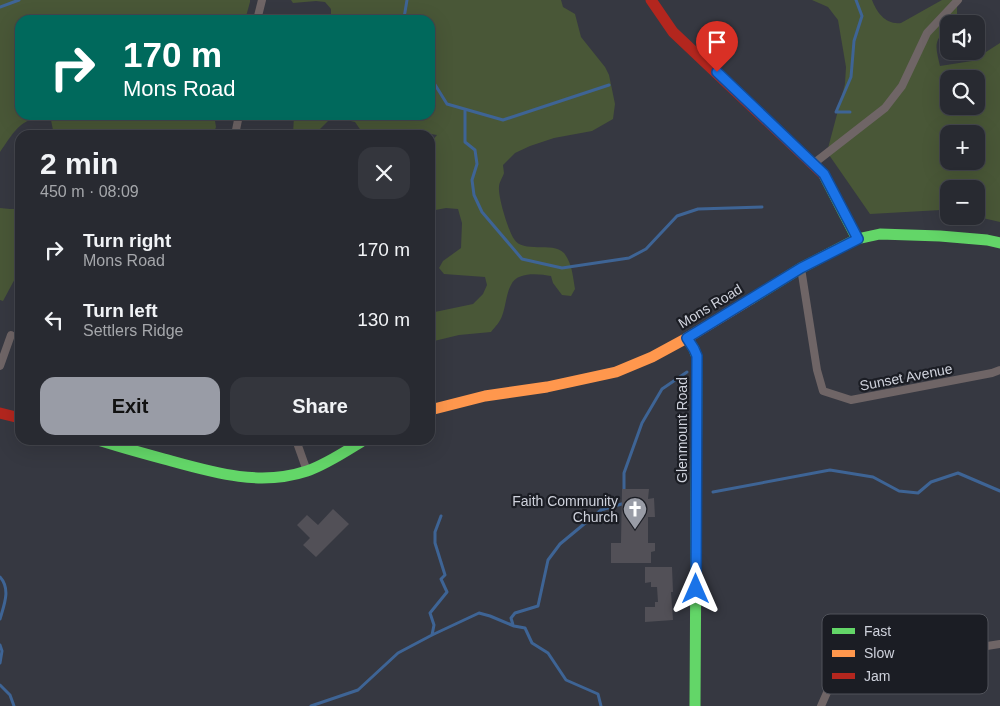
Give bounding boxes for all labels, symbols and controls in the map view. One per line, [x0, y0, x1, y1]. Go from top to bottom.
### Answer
map controls [940, 15, 985, 225]
button: sound [940, 15, 985, 60]
pin [696, 21, 738, 72]
icon: arrive [703, 28, 731, 56]
icon: right [40, 35, 105, 100]
text: 170 m [123, 35, 222, 74]
button: search [940, 70, 985, 115]
text: Mons Road [123, 76, 236, 101]
button: + [940, 125, 985, 170]
text: 2 min [40, 147, 118, 180]
button: close [358, 147, 410, 199]
button: − [940, 180, 985, 225]
text: 450 m · 08:09 [40, 183, 139, 200]
text: Turn right [83, 230, 171, 251]
icon: right [40, 236, 68, 264]
text: 170 m [357, 239, 410, 260]
text: Mons Road [83, 252, 165, 269]
street label: Mons Road [675, 281, 745, 331]
text: Turn left [83, 300, 158, 321]
icon: left [40, 306, 68, 334]
text: 130 m [357, 309, 410, 330]
text: Settlers Ridge [83, 322, 184, 339]
street label: Sunset Avenue [858, 360, 954, 394]
button: Exit [40, 377, 220, 435]
button: Share [230, 377, 410, 435]
street label: Glenmount Road [674, 377, 690, 483]
place label: Faith Community Church [512, 493, 618, 525]
church icon: Faith Community Church [622, 496, 648, 530]
position arrow [669, 562, 721, 614]
legend [822, 614, 988, 694]
text: Fast [864, 623, 891, 639]
text: Slow [864, 645, 895, 661]
text: Jam [864, 668, 890, 684]

